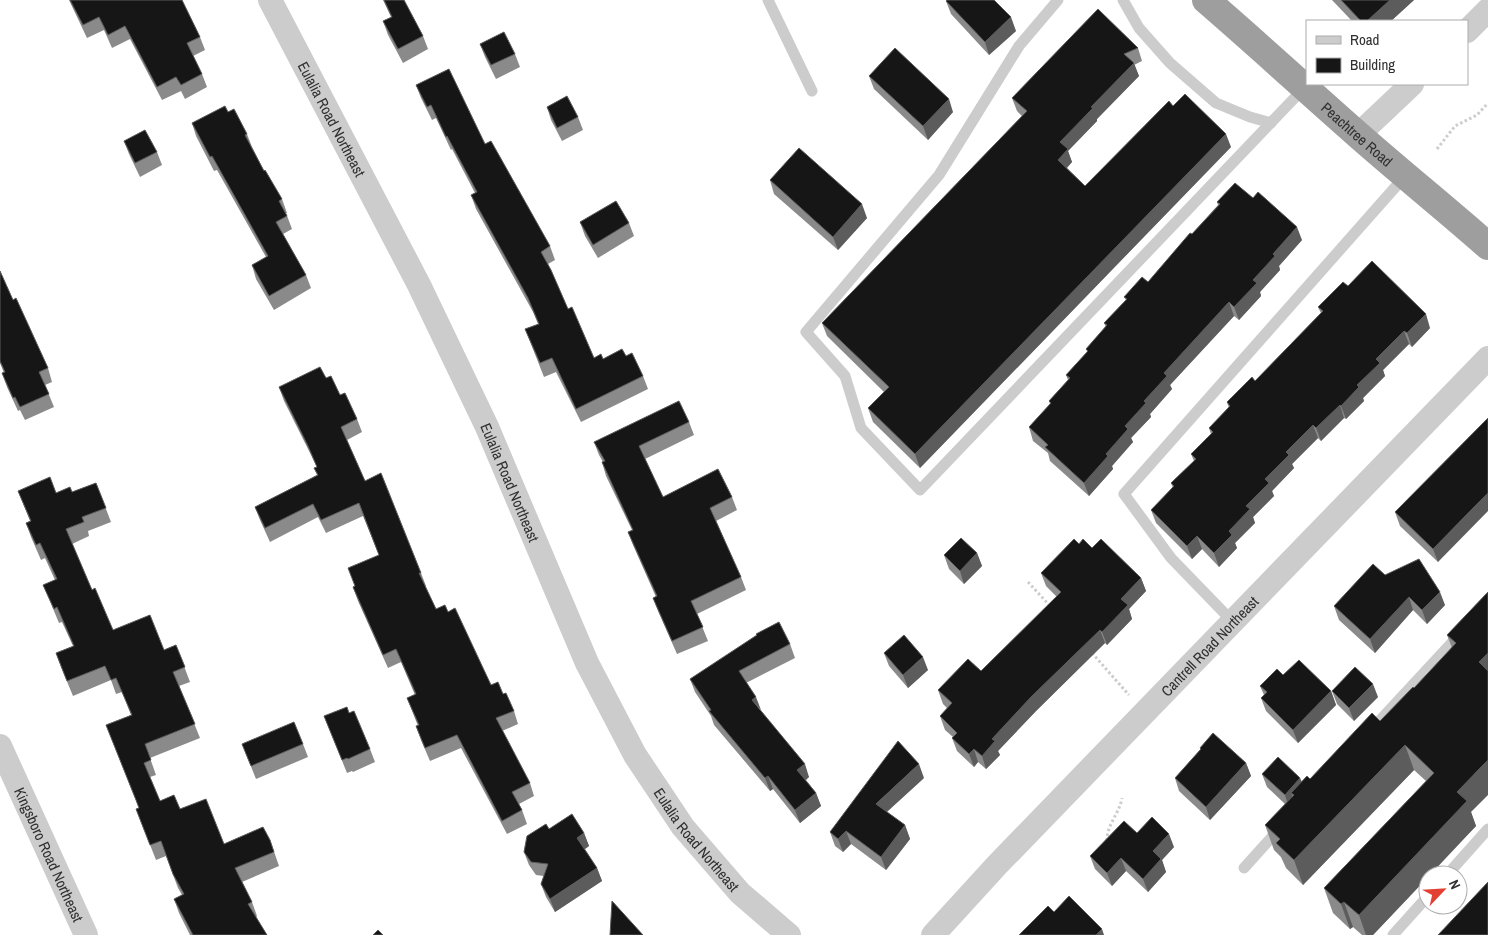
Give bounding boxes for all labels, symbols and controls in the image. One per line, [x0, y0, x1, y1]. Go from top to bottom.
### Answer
legend [1306, 20, 1468, 85]
text: Road [1350, 29, 1379, 50]
text: Building [1350, 54, 1395, 75]
street label: Eulalia Road Northeast [293, 57, 371, 181]
street label: Peachtree Road [1317, 97, 1398, 171]
street label: Eulalia Road Northeast [476, 420, 545, 545]
street label: Cantrell Road Northeast [1156, 591, 1263, 701]
street label: Eulalia Road Northeast [649, 783, 745, 896]
street label: Kingsboro Road Northeast [10, 784, 89, 926]
north arrow [1418, 865, 1468, 915]
text: N [1445, 877, 1465, 892]

